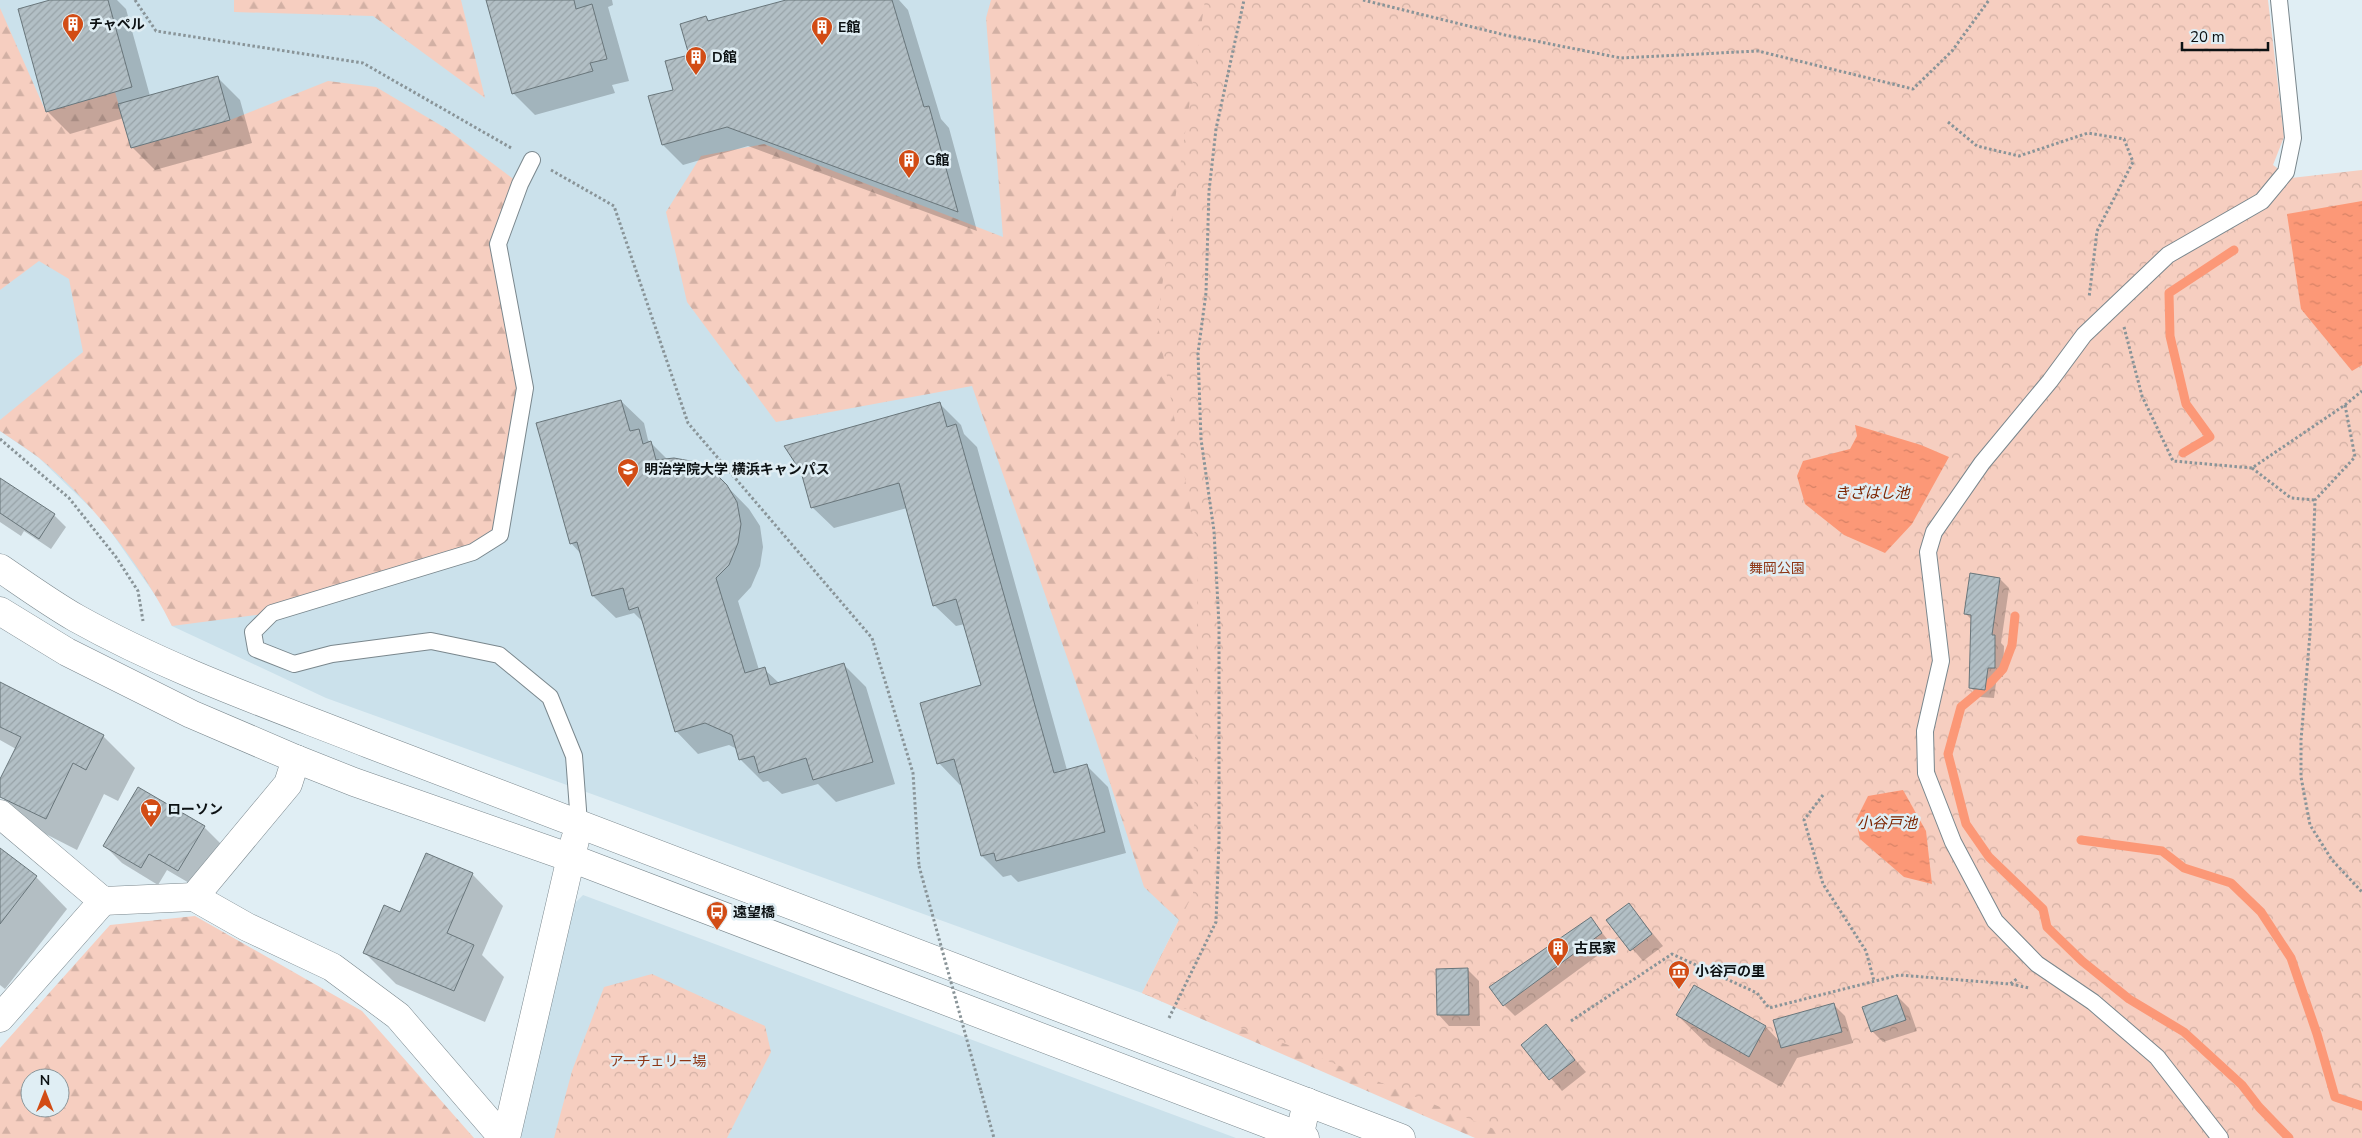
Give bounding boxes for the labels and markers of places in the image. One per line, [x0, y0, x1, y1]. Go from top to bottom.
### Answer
building icon: チャペル [61, 12, 85, 43]
place label: チャペル [89, 15, 145, 34]
building icon: E館 [810, 15, 834, 46]
place label: E館 [838, 18, 860, 37]
building icon: D館 [684, 45, 708, 76]
place label: D館 [712, 48, 737, 67]
building icon: G館 [897, 148, 921, 179]
place label: G館 [925, 151, 949, 170]
school or university icon: 明治学院大学 横浜キャンパス [616, 457, 640, 488]
place label: 明治学院大学 横浜キャンパス [644, 460, 830, 479]
supermarket icon: ローソン [139, 797, 163, 828]
place label: ローソン [167, 800, 223, 819]
bus stop icon: 遠望橋 [705, 900, 729, 931]
place label: 遠望橋 [733, 903, 775, 922]
building icon: 古民家 [1546, 936, 1570, 967]
place label: 古民家 [1574, 939, 1616, 958]
museum icon: 小谷戸の里 [1667, 959, 1691, 990]
place label: 小谷戸の里 [1695, 962, 1765, 981]

